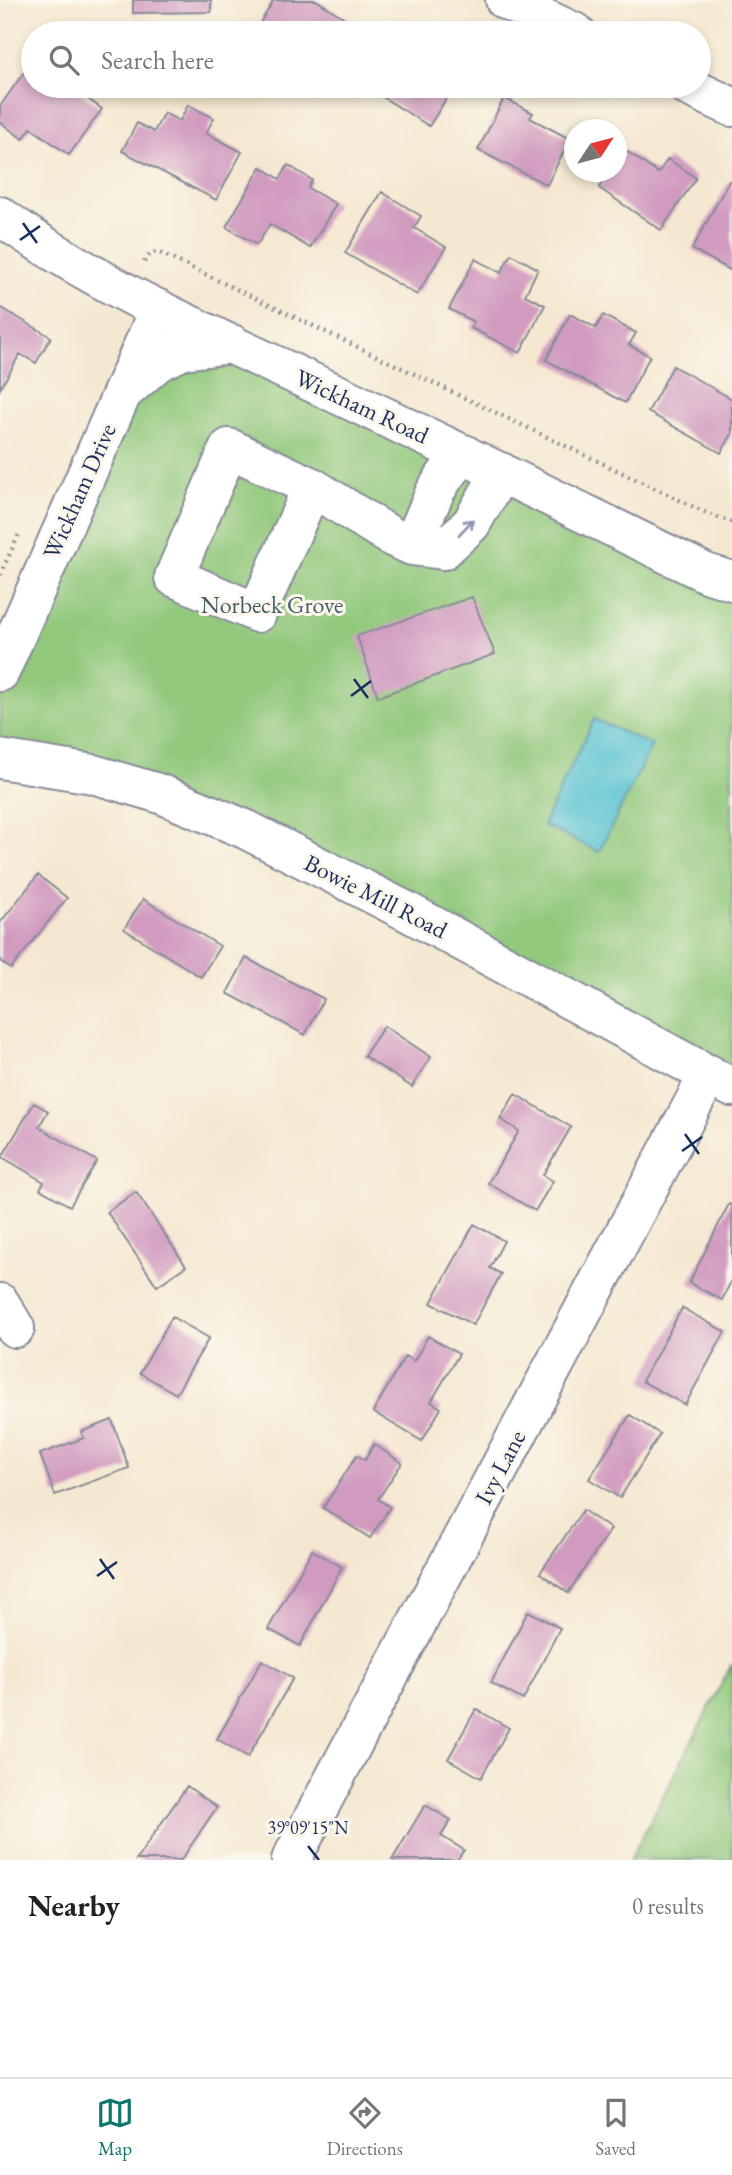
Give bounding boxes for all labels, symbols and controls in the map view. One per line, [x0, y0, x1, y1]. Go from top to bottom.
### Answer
search box [21, 21, 711, 98]
icon: search [45, 41, 83, 79]
text: Search here [101, 43, 214, 77]
north arrow [564, 119, 627, 182]
street label: Wickham Road [290, 362, 435, 451]
street label: Wickham Drive [35, 418, 123, 564]
one-way arrow [458, 519, 475, 536]
park label: Norbeck Grove [201, 589, 343, 620]
street label: Bowie Mill Road [299, 847, 453, 946]
street label: Ivy Lane [468, 1425, 532, 1509]
text: 39°09'15"N [268, 1816, 349, 1839]
text: Nearby [28, 1886, 120, 1925]
text: 0 results [632, 1891, 704, 1921]
tab: Map [96, 2094, 134, 2161]
tab: Directions [326, 2094, 403, 2161]
tab: Saved [595, 2094, 636, 2161]

